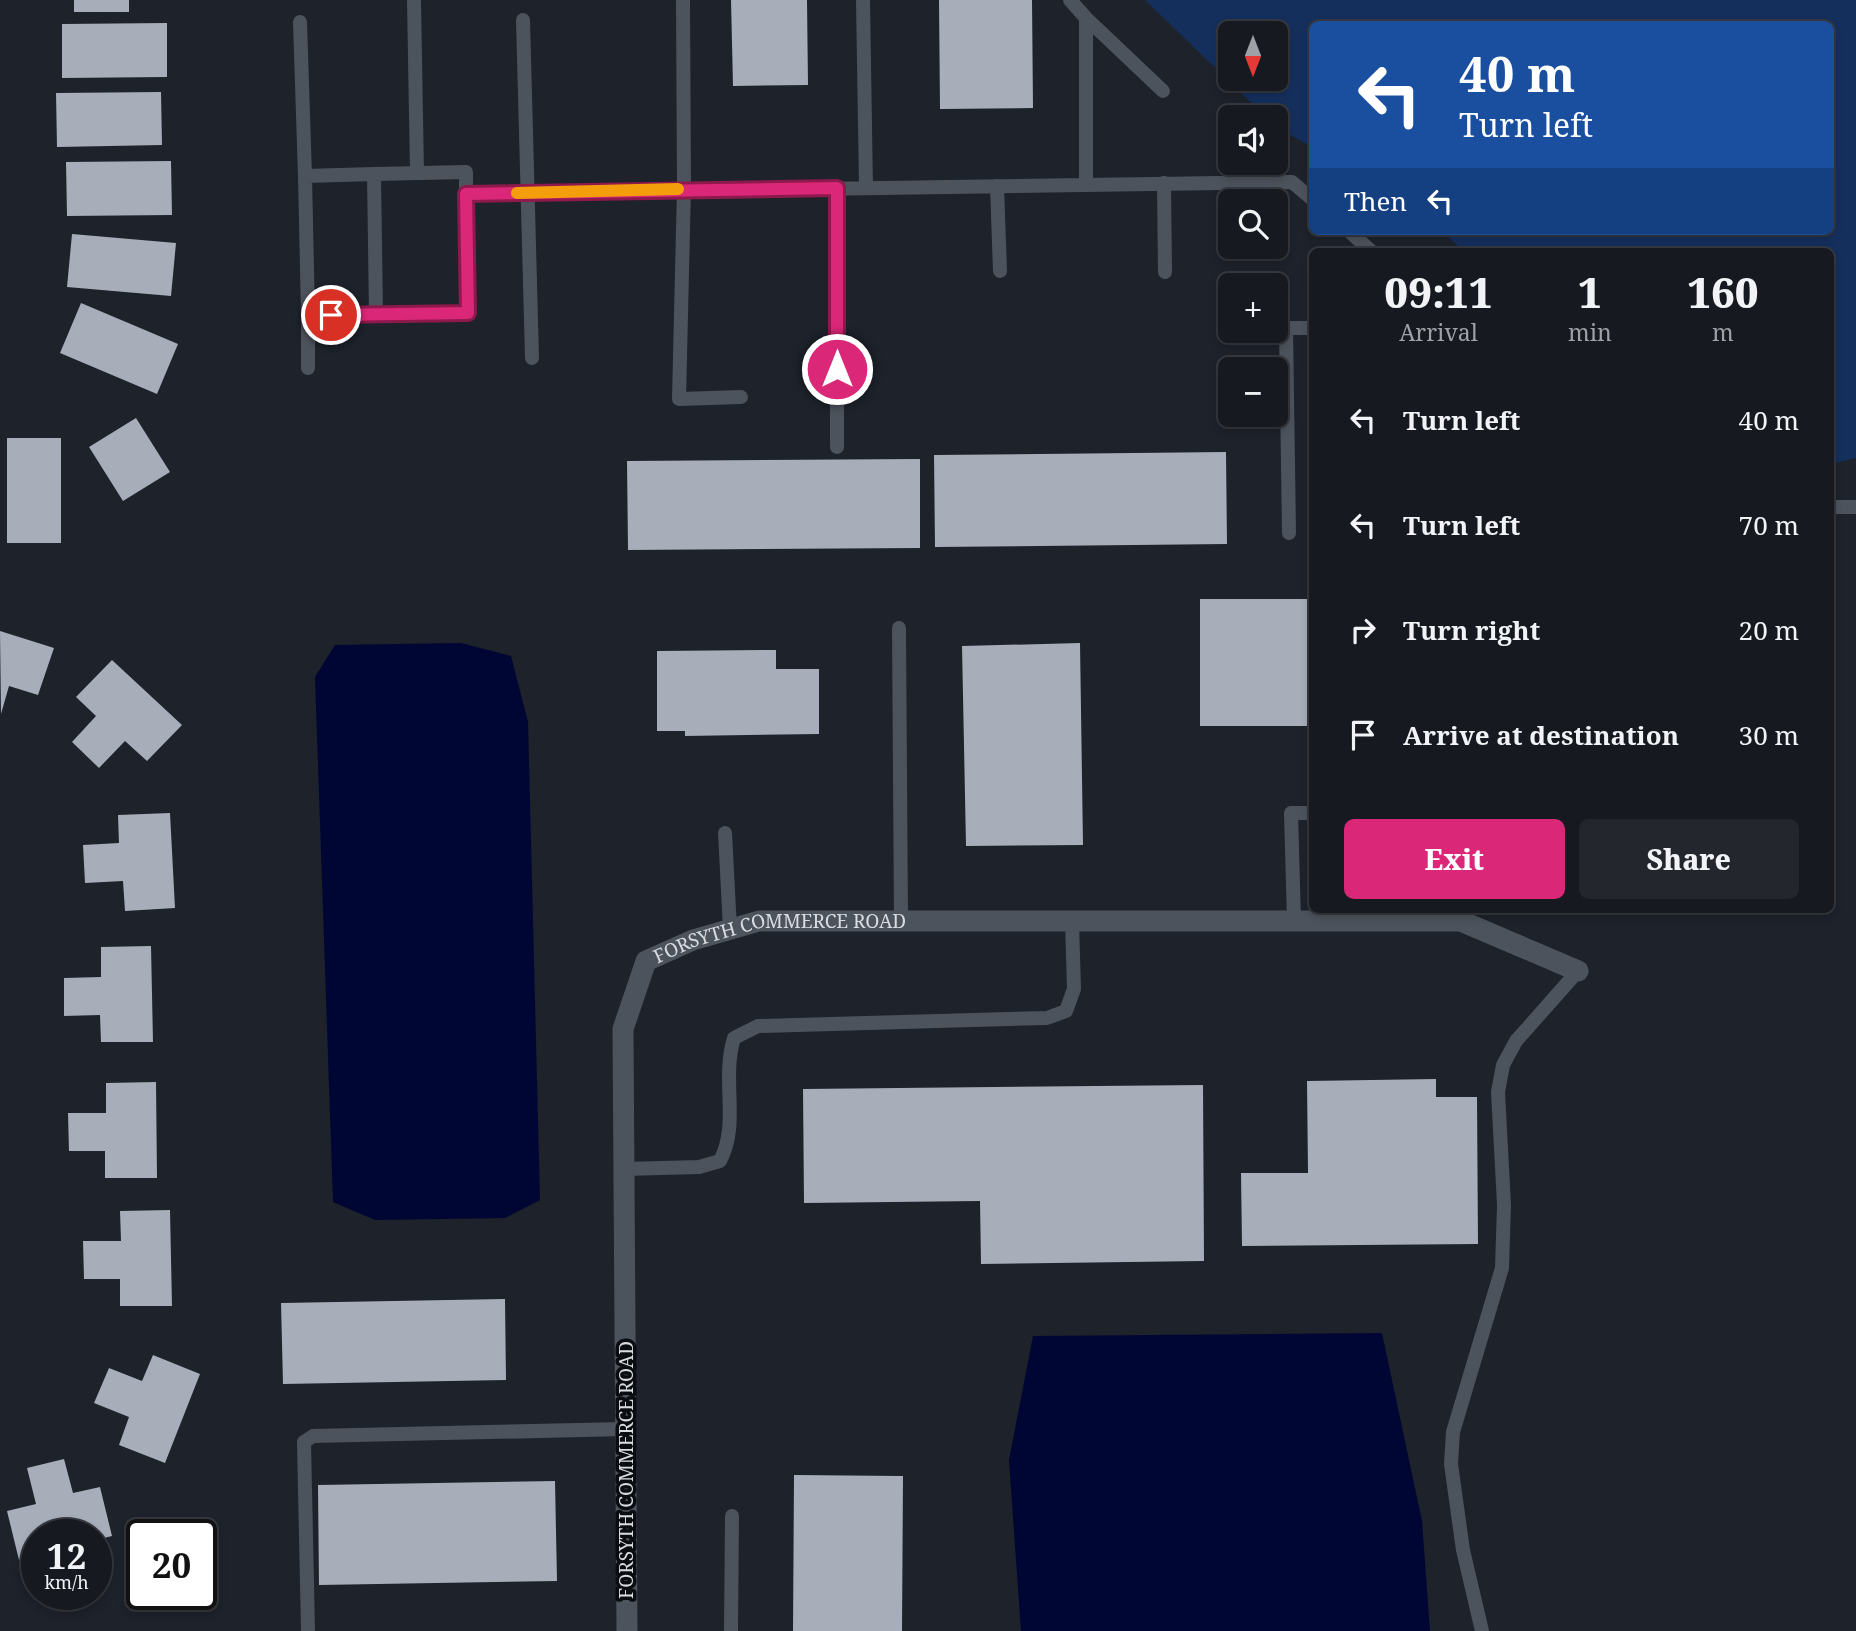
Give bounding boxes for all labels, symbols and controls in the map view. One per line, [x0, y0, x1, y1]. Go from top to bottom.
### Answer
north arrow [1218, 21, 1288, 91]
map controls [1218, 21, 1288, 427]
text: 40 m [1459, 40, 1575, 106]
icon: left [1344, 49, 1435, 140]
text: Turn left [1459, 103, 1593, 146]
button: sound [1218, 105, 1288, 175]
icon: left [1421, 182, 1459, 220]
text: Then [1344, 183, 1407, 219]
button: search [1218, 189, 1288, 259]
text: 09:11 [1384, 263, 1493, 320]
text: 1 [1578, 263, 1602, 320]
text: 160 [1687, 263, 1759, 320]
button: + [1218, 273, 1288, 343]
pin [301, 285, 361, 345]
icon: arrive [312, 296, 350, 334]
text: Arrival [1399, 316, 1478, 348]
text: min [1568, 316, 1612, 348]
text: m [1712, 316, 1734, 348]
position arrow [800, 332, 874, 406]
button: − [1218, 357, 1288, 427]
icon: left [1344, 401, 1382, 439]
text: Turn left [1403, 402, 1520, 438]
text: 40 m [1739, 402, 1799, 438]
icon: left [1344, 506, 1382, 544]
text: Turn left [1403, 507, 1520, 543]
text: 70 m [1739, 507, 1799, 543]
icon: right [1344, 611, 1382, 649]
text: Turn right [1403, 612, 1540, 648]
text: 20 m [1739, 612, 1799, 648]
icon: arrive [1344, 716, 1382, 754]
text: Arrive at destination [1403, 717, 1679, 753]
text: 30 m [1739, 717, 1799, 753]
button: Exit [1344, 819, 1565, 899]
button: Share [1579, 819, 1799, 899]
street label: FORSYTH COMMERCE ROAD [649, 907, 906, 969]
street label: FORSYTH COMMERCE ROAD [613, 1341, 639, 1599]
speed limit sign: 20 [126, 1519, 217, 1610]
text: 12 [47, 1532, 86, 1579]
text: km/h [44, 1570, 89, 1594]

